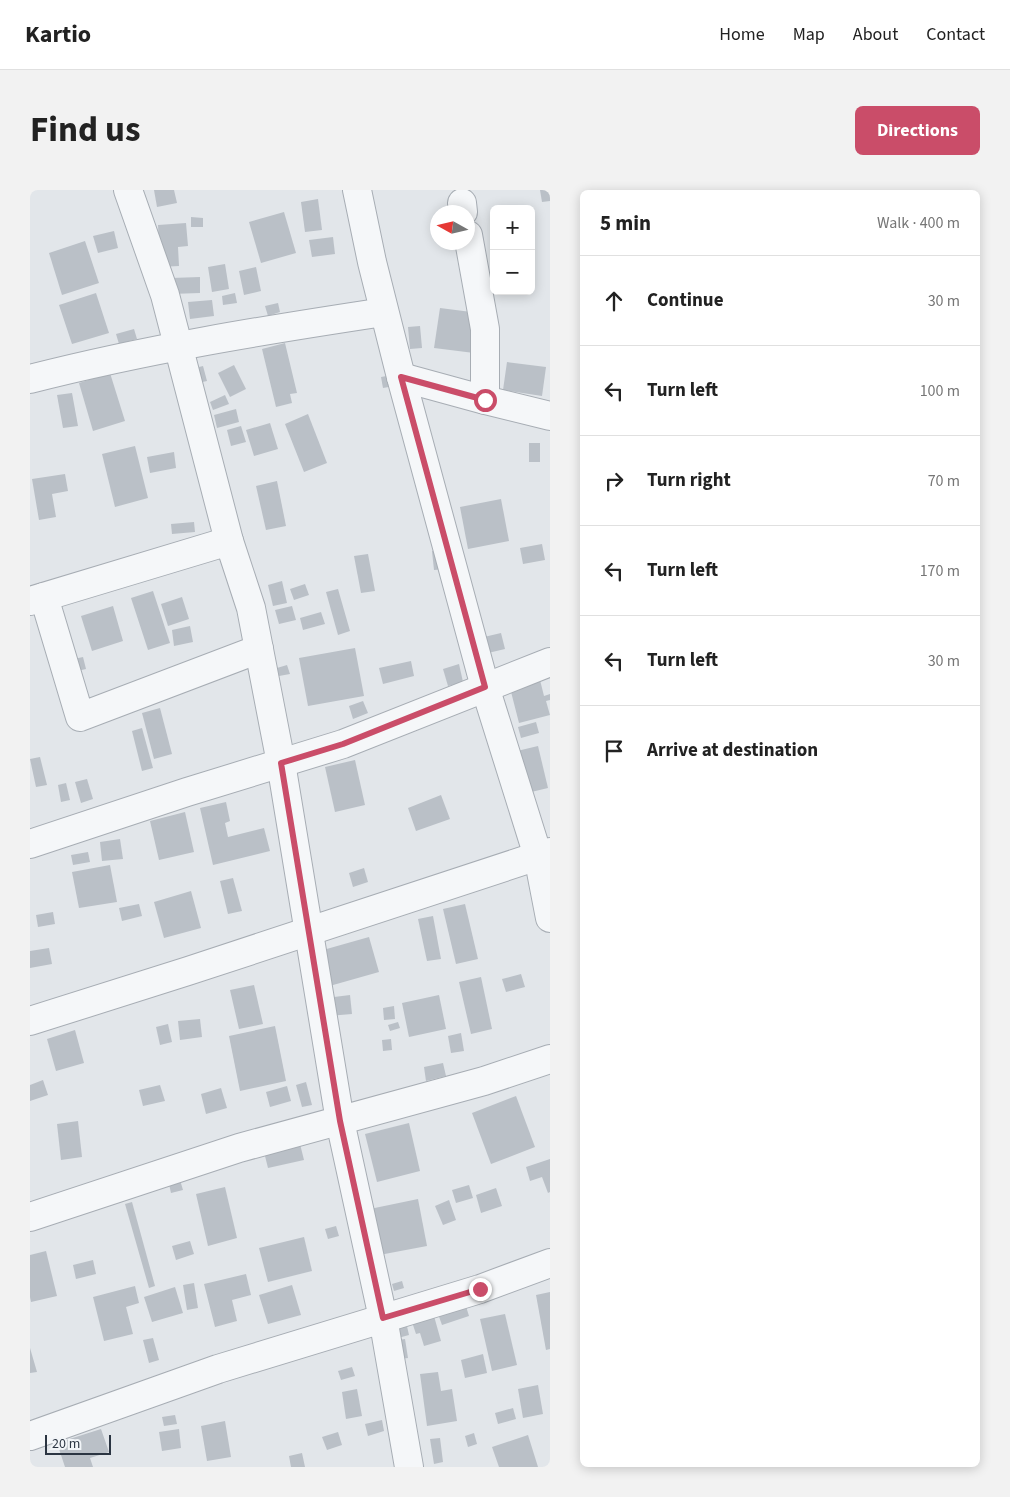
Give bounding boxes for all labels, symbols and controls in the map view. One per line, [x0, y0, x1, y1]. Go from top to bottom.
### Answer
text: Kartio [25, 17, 91, 52]
text: Home [719, 22, 765, 47]
text: Map [793, 22, 825, 47]
text: About [853, 22, 898, 47]
text: Contact [926, 22, 985, 47]
text: Find us [30, 105, 140, 155]
button: Directions [855, 106, 980, 155]
north arrow [430, 205, 475, 250]
map controls [490, 205, 535, 295]
button: + [490, 205, 535, 250]
text: 5 min [600, 208, 651, 238]
text: Walk · 400 m [877, 212, 960, 234]
button: − [490, 250, 535, 295]
icon: ahead [600, 287, 628, 315]
text: Continue [647, 287, 724, 314]
text: 30 m [928, 290, 960, 312]
icon: left [600, 377, 628, 405]
text: Turn left [647, 377, 718, 404]
text: 100 m [920, 380, 960, 402]
route start [474, 389, 497, 412]
icon: right [600, 467, 628, 495]
text: Turn right [647, 467, 731, 494]
text: 70 m [928, 470, 960, 492]
icon: left [600, 557, 628, 585]
text: Turn left [647, 557, 718, 584]
text: 170 m [920, 560, 960, 582]
icon: left [600, 647, 628, 675]
text: Turn left [647, 647, 718, 674]
text: 30 m [928, 650, 960, 672]
icon: arrive [600, 737, 628, 765]
text: Arrive at destination [647, 737, 818, 764]
route end [469, 1278, 492, 1301]
scale bar [45, 1432, 111, 1455]
text: 20 m [52, 1434, 80, 1454]

